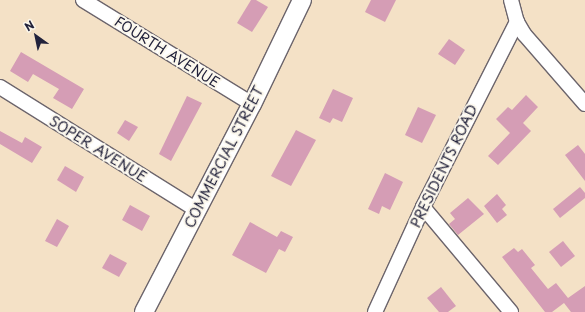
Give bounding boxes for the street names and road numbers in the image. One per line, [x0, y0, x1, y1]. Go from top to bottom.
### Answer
street label: FOURTH AVENUE [111, 13, 223, 91]
street label: COMMERCIAL STREET [181, 83, 267, 231]
street label: PRESIDENTS ROAD [407, 101, 481, 231]
street label: SOPER AVENUE [47, 113, 149, 185]

